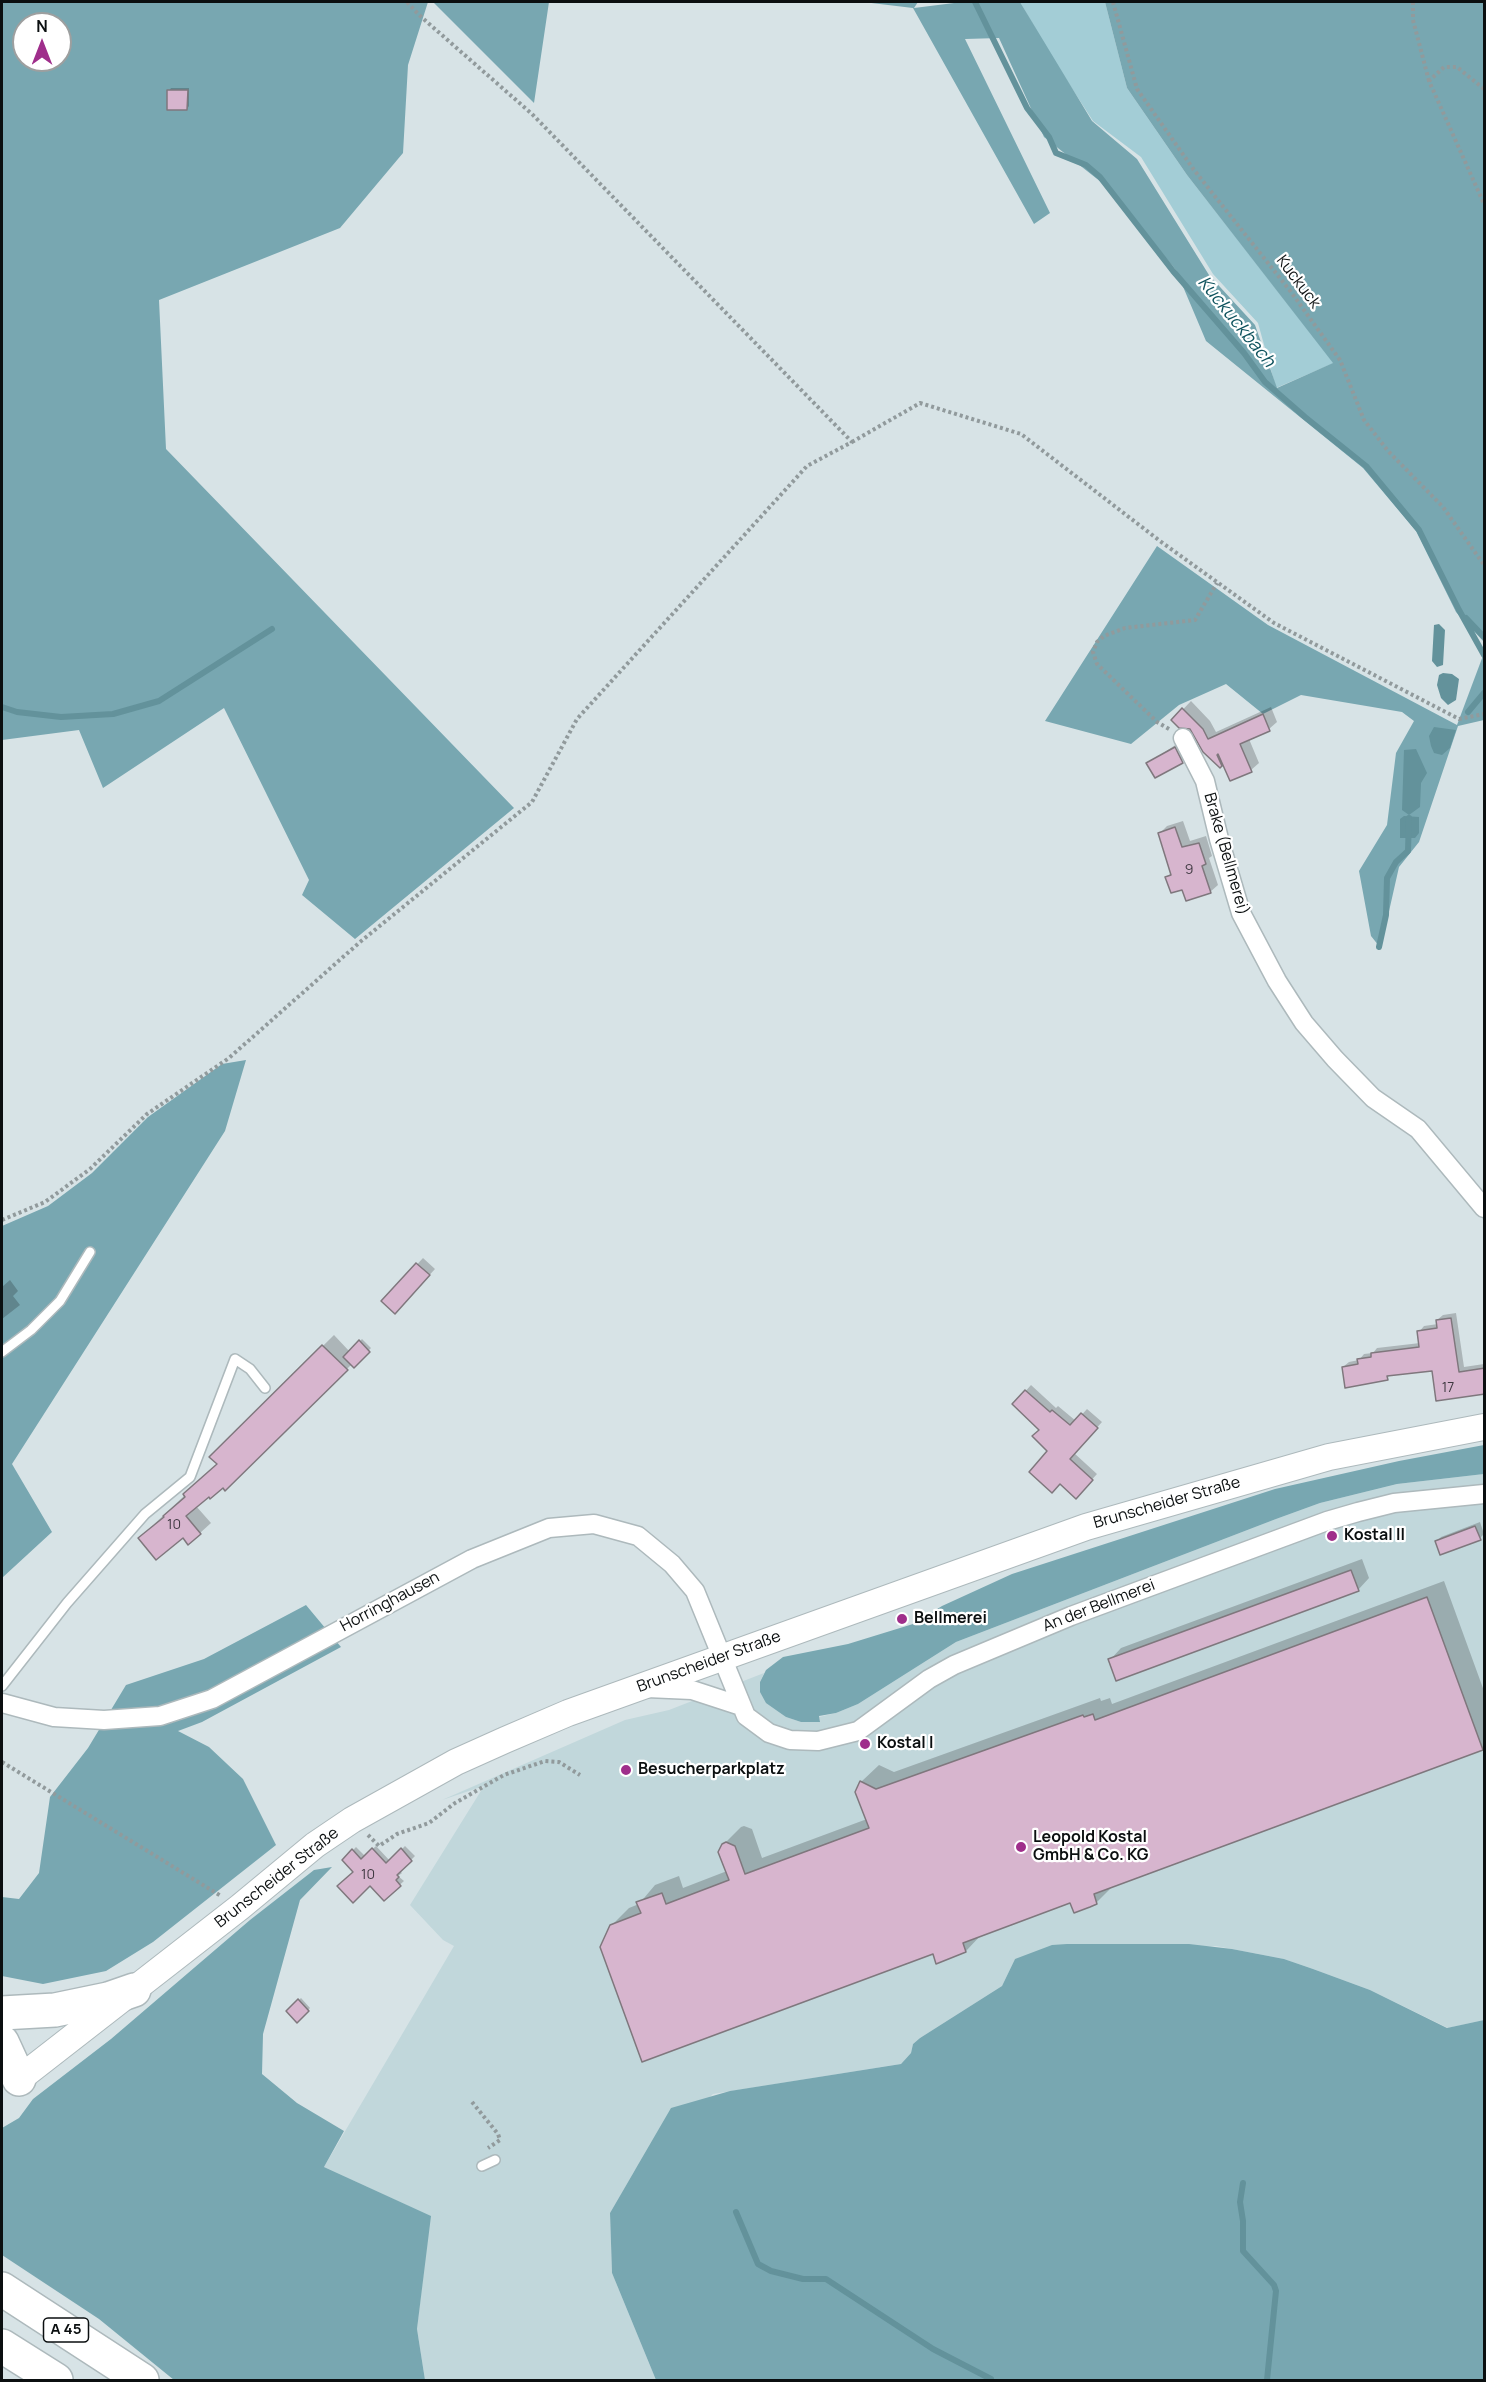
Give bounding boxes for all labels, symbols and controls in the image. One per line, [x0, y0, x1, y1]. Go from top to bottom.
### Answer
north arrow [12, 12, 72, 72]
text: N [36, 15, 48, 37]
street label: Kuckuck [1272, 252, 1324, 312]
water label: Kuckuckbach [1193, 272, 1279, 372]
street label: Brake (Bellmerei) [1199, 791, 1253, 917]
house number: 9 [1185, 862, 1193, 878]
house number: 17 [1442, 1380, 1454, 1396]
street label: Brunscheider Straße [1091, 1473, 1243, 1533]
house number: 10 [167, 1517, 181, 1533]
place label: Kostal II [1344, 1526, 1405, 1546]
marker: Kostal II [1325, 1529, 1339, 1543]
street label: Horringhausen [337, 1568, 443, 1636]
street label: An der Bellmerei [1040, 1576, 1158, 1636]
place label: Bellmerei [914, 1609, 987, 1629]
marker: Bellmerei [895, 1612, 909, 1626]
street label: Brunscheider Straße [634, 1627, 784, 1697]
place label: Kostal I [877, 1734, 933, 1754]
marker: Kostal I [858, 1737, 872, 1751]
place label: Besucherparkplatz [638, 1760, 785, 1780]
marker: Besucherparkplatz [619, 1763, 633, 1777]
street label: Brunscheider Straße [211, 1824, 343, 1932]
place label: Leopold Kostal GmbH & Co. KG [1033, 1828, 1148, 1866]
marker: Leopold Kostal GmbH & Co. KG [1014, 1840, 1028, 1854]
house number: 10 [361, 1867, 375, 1883]
road number: A 45 [44, 2318, 88, 2342]

